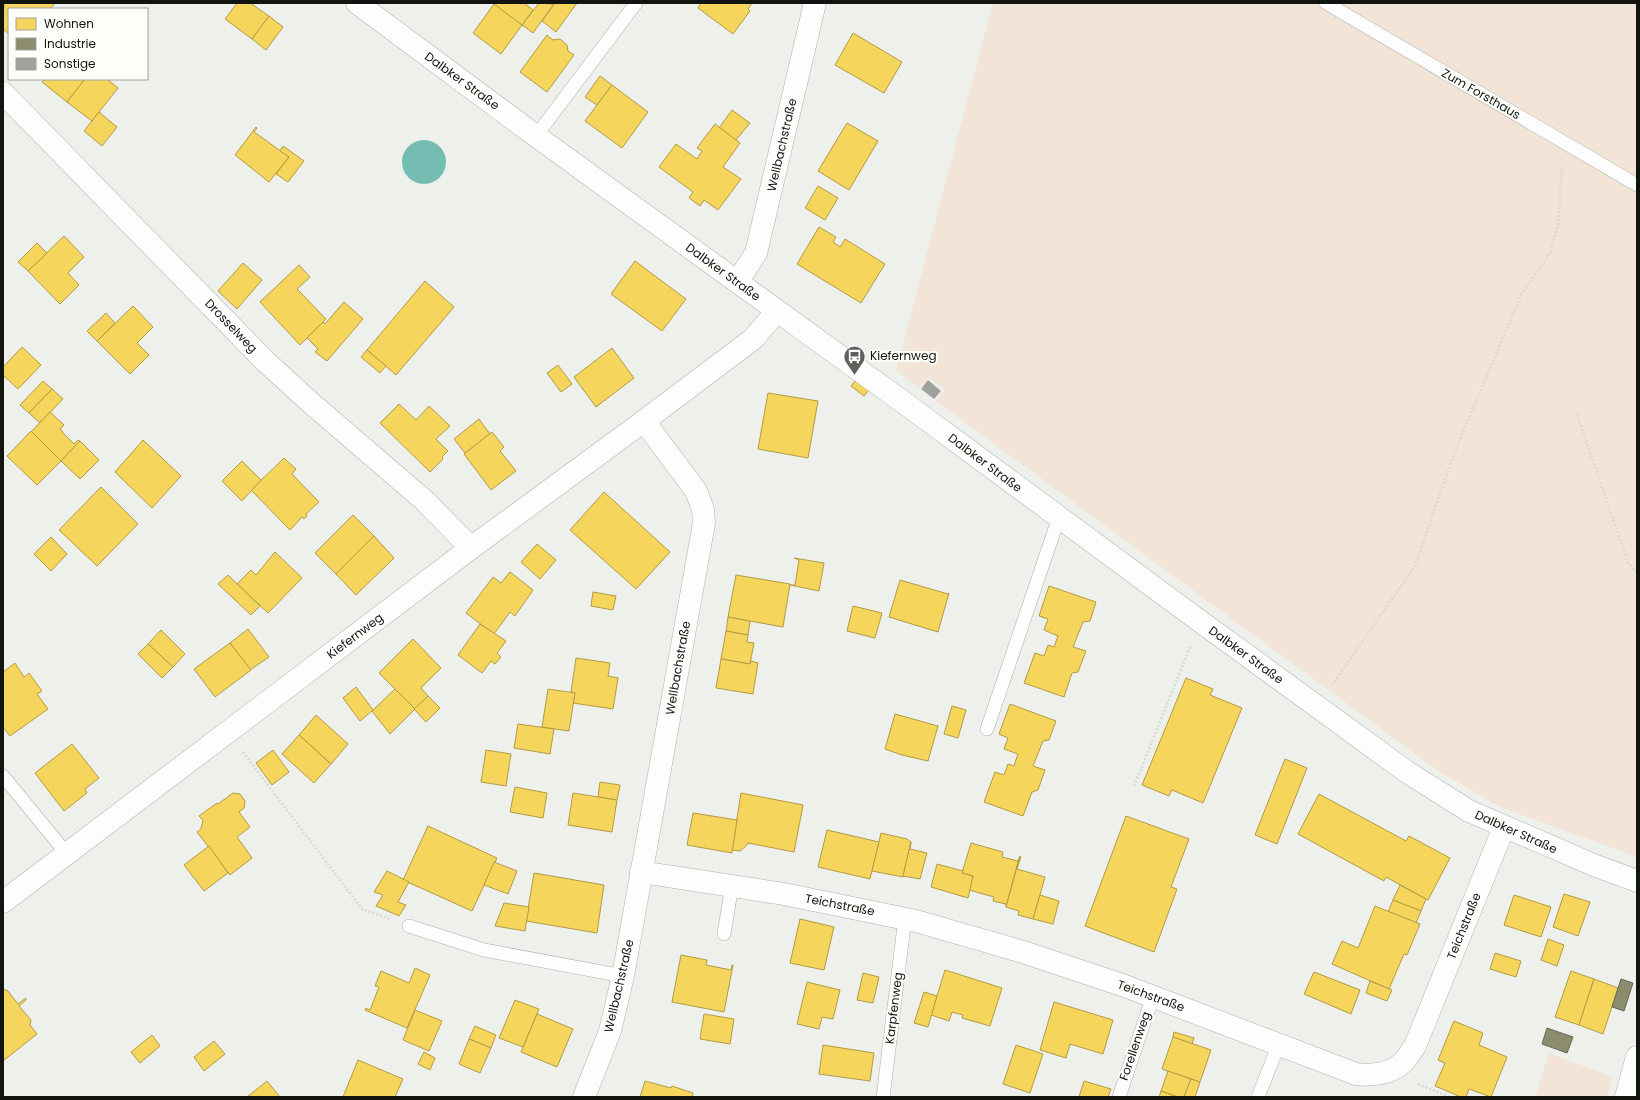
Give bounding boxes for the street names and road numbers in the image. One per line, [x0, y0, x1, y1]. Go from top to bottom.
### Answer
street label: Dalbker Straße [421, 48, 503, 114]
street label: Zum Forsthaus [1439, 64, 1524, 123]
street label: Wellbachstraße [763, 97, 800, 193]
street label: Dalbker Straße [682, 239, 764, 305]
street label: Drosselweg [201, 295, 261, 356]
street label: Dalbker Straße [945, 429, 1026, 496]
street label: Kiefernweg [323, 609, 386, 662]
street label: Wellbachstraße [661, 620, 694, 716]
street label: Dalbker Straße [1205, 622, 1287, 688]
street label: Dalbker Straße [1472, 806, 1560, 857]
street label: Teichstraße [804, 889, 876, 920]
street label: Teichstraße [1442, 890, 1485, 962]
street label: Wellbachstraße [600, 938, 637, 1034]
street label: Karpfenweg [881, 971, 906, 1045]
street label: Teichstraße [1115, 975, 1187, 1016]
street label: Forellenweg [1115, 1009, 1154, 1083]

